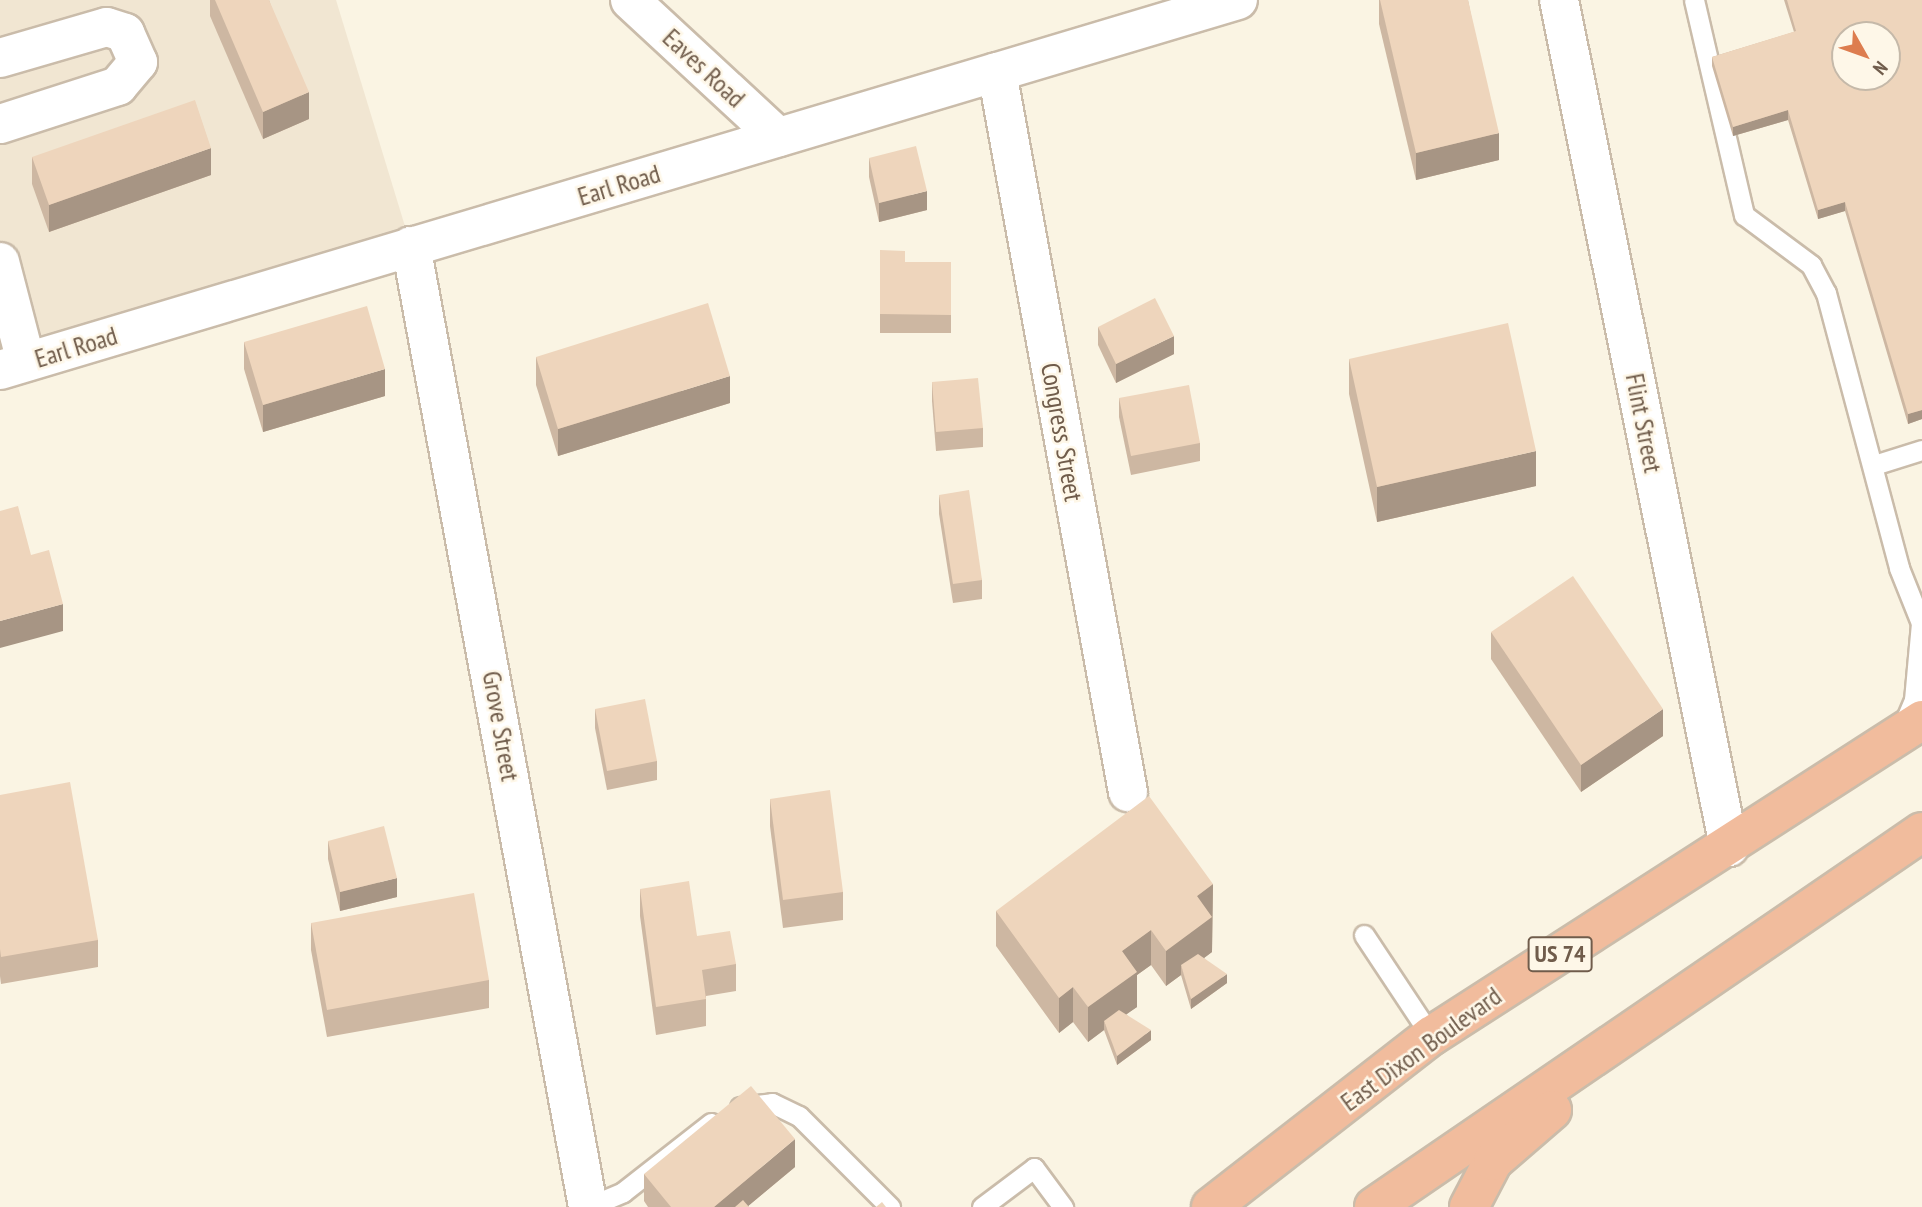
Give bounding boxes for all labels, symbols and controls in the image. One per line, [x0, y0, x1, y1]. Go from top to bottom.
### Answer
north arrow [1831, 21, 1901, 91]
street label: Eaves Road [656, 22, 752, 114]
text: N [1868, 57, 1893, 80]
street label: Earl Road [574, 158, 664, 212]
street label: Earl Road [31, 320, 121, 374]
street label: Congress Street [1034, 360, 1090, 504]
street label: Flint Street [1619, 371, 1669, 475]
street label: Grove Street [476, 669, 526, 783]
road number: US 74 [1527, 934, 1593, 974]
street label: East Dixon Boulevard [1335, 980, 1507, 1118]

